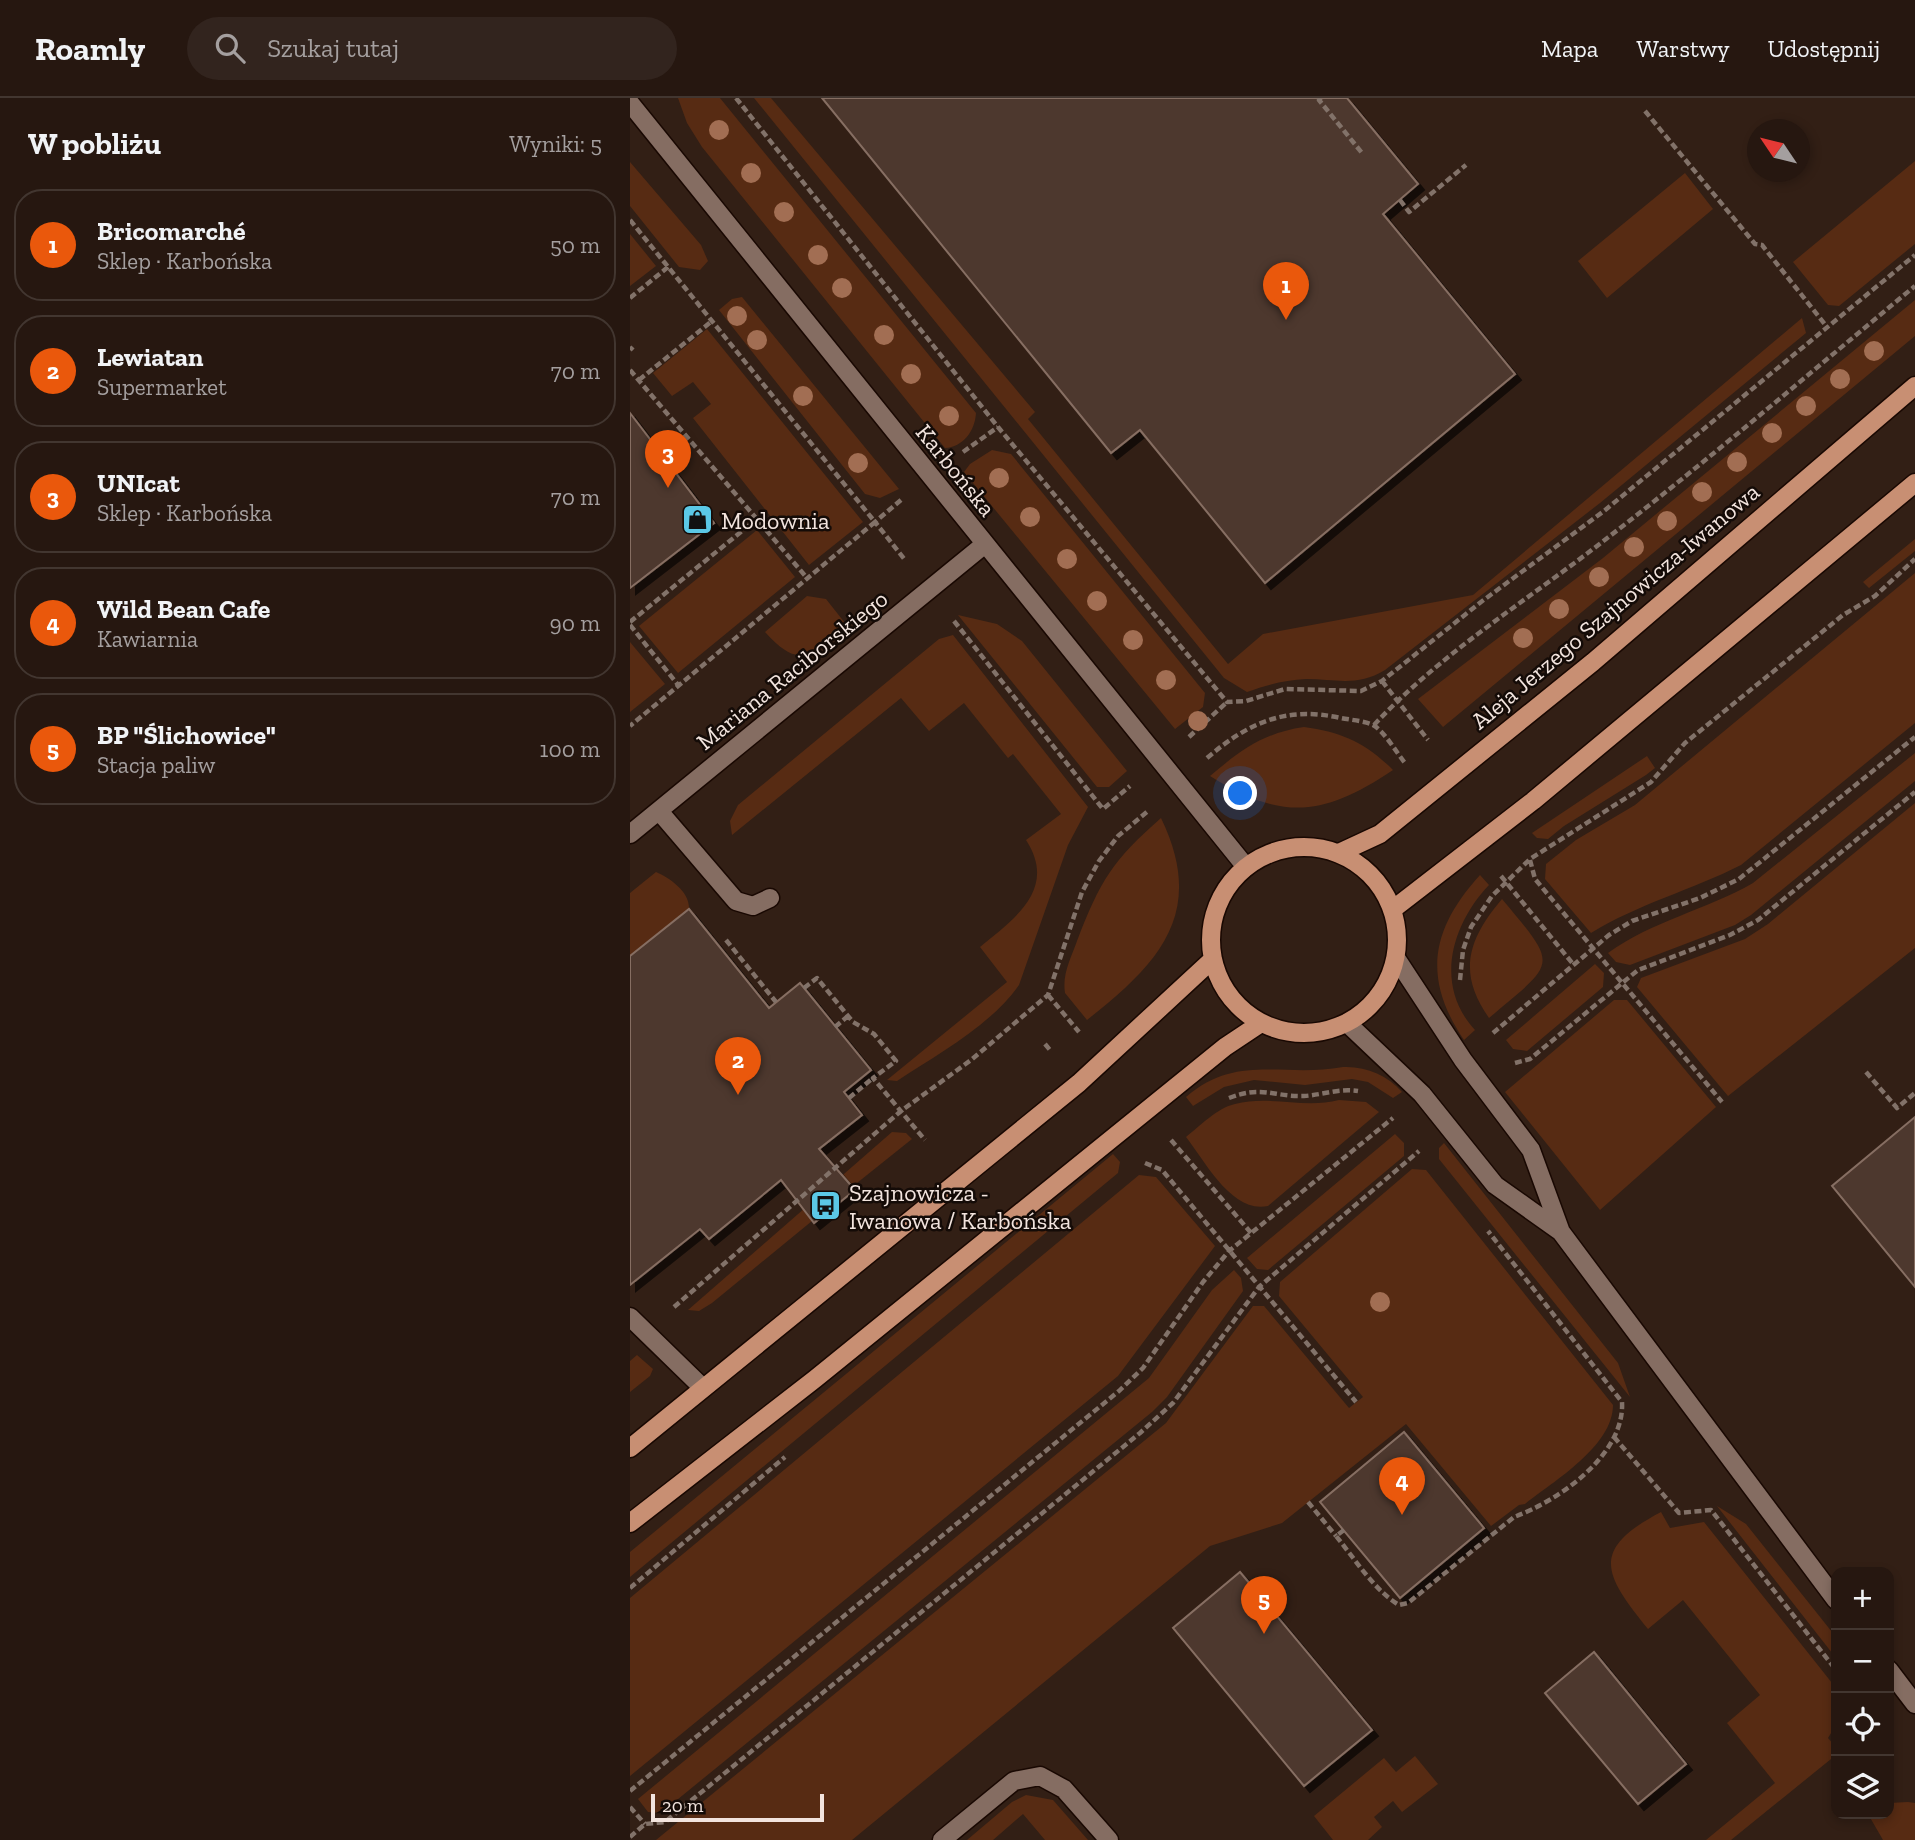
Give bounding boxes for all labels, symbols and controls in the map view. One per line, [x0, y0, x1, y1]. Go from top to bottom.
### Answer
search box [187, 17, 677, 80]
text: Roamly [35, 29, 145, 68]
icon: search [211, 29, 249, 67]
text: Szukaj tutaj [267, 32, 399, 64]
text: Mapa [1541, 34, 1598, 63]
text: Warstwy [1636, 34, 1730, 63]
text: Udostępnij [1768, 34, 1880, 63]
north arrow [1747, 119, 1810, 182]
text: W pobliżu [28, 126, 161, 162]
text: Wyniki: 5 [509, 130, 602, 158]
text: Bricomarché [97, 215, 246, 247]
text: 1 [48, 231, 58, 259]
text: 50 m [550, 231, 600, 259]
text: Sklep · Karbońska [97, 247, 272, 275]
pin: 1 [1263, 262, 1309, 320]
text: Lewiatan [97, 341, 203, 373]
text: 2 [47, 357, 59, 385]
text: 70 m [551, 357, 600, 385]
text: Supermarket [97, 373, 227, 401]
street label: Karbońska [910, 418, 1002, 522]
pin: 3 [645, 430, 691, 488]
text: UNIcat [97, 467, 180, 499]
street label: Aleja Jerzego Szajnowicza-Iwanowa [1465, 477, 1765, 735]
text: 3 [47, 483, 59, 511]
text: 70 m [551, 483, 600, 511]
text: Sklep · Karbońska [97, 499, 272, 527]
shop icon: Modownia [681, 503, 715, 537]
place label: Modownia [721, 506, 830, 535]
street label: Mariana Raciborskiego [691, 584, 893, 756]
text: Wild Bean Cafe [97, 593, 270, 625]
text: 4 [46, 609, 60, 637]
text: 90 m [549, 609, 600, 637]
text: Kawiarnia [97, 625, 198, 653]
text: BP "Ślichowice" [97, 719, 276, 751]
text: 5 [47, 735, 59, 763]
text: 100 m [540, 735, 600, 763]
text: Stacja paliw [97, 751, 215, 779]
your location [1223, 776, 1257, 810]
pin: 2 [715, 1037, 761, 1095]
place label: Szajnowicza - Iwanowa / Karbońska [849, 1178, 1072, 1235]
bus stop icon: Szajnowicza - Iwanowa / Karbońska [809, 1189, 843, 1223]
pin: 4 [1379, 1457, 1425, 1515]
map controls [1831, 1567, 1894, 1819]
button: + [1831, 1567, 1894, 1630]
pin: 5 [1241, 1576, 1287, 1634]
button: − [1831, 1630, 1894, 1693]
button: locate [1831, 1693, 1894, 1756]
button: layers [1831, 1756, 1894, 1819]
scale bar [651, 1791, 824, 1823]
text: 20 m [662, 1794, 703, 1817]

